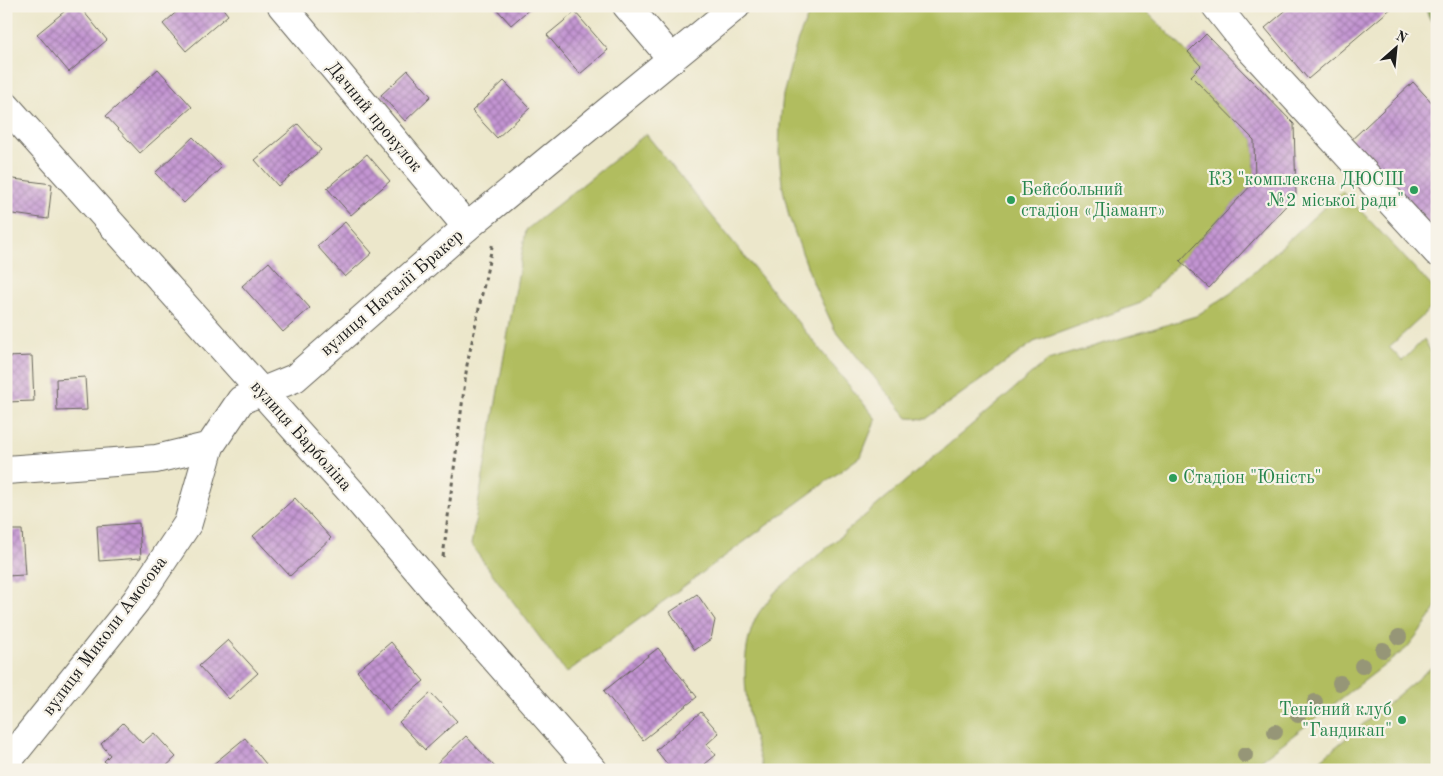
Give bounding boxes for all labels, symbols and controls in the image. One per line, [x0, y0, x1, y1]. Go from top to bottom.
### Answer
north arrow [1370, 22, 1420, 72]
text: N [1394, 29, 1410, 46]
street label: Дачний провулок [323, 58, 425, 176]
place label: КЗ "комплексна ДЮСШ №2 міської ради" [1208, 171, 1404, 210]
place label: Бейсбольний стадіон «Діамант» [1021, 181, 1166, 220]
marker: КЗ "комплексна ДЮСШ №2 міської ради" [1408, 184, 1420, 196]
marker: Бейсбольний стадіон «Діамант» [1005, 194, 1017, 206]
street label: вулиця Наталії Бракер [317, 226, 467, 360]
street label: вулиця Барболіна [247, 377, 355, 495]
place label: Стадіон "Юність" [1183, 469, 1322, 487]
marker: Стадіон "Юність" [1167, 472, 1179, 484]
street label: вулиця Миколи Амосова [39, 553, 171, 719]
place label: Тенісний клуб "Гандикап" [1279, 701, 1392, 740]
marker: Тенісний клуб "Гандикап" [1396, 714, 1408, 726]

